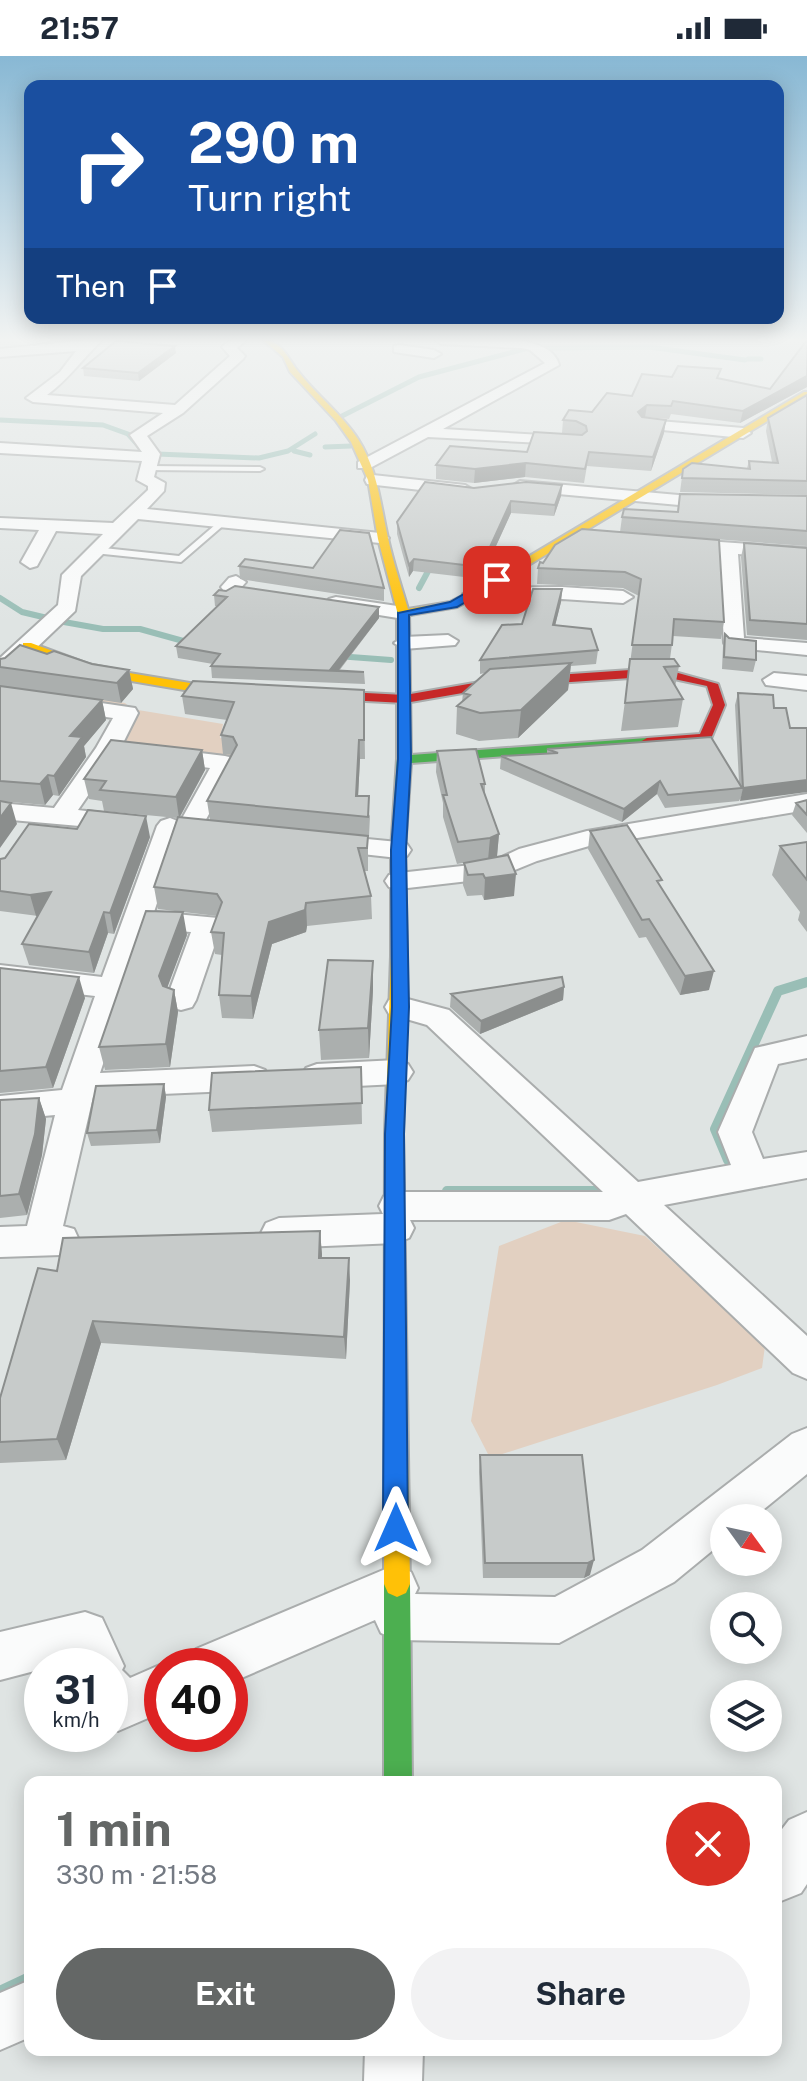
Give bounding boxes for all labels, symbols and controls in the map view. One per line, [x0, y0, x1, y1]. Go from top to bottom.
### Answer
text: 21:57 [40, 10, 119, 46]
text: 290 m [188, 110, 359, 176]
icon: right [56, 112, 160, 216]
text: Turn right [188, 177, 351, 219]
icon: arrive [141, 264, 185, 308]
text: Then [56, 268, 125, 304]
pin [463, 546, 531, 614]
icon: arrive [475, 558, 519, 602]
position arrow [354, 1486, 438, 1570]
north arrow [710, 1504, 782, 1576]
map controls [710, 1504, 782, 1752]
button: search [710, 1592, 782, 1664]
speed limit sign: 40 [144, 1648, 248, 1752]
text: 31 [54, 1666, 98, 1713]
button: layers [710, 1680, 782, 1752]
text: km/h [52, 1708, 100, 1732]
text: 1 min [56, 1800, 172, 1857]
button: close [666, 1802, 750, 1886]
text: 330 m · 21:58 [56, 1859, 217, 1890]
button: Exit [56, 1948, 395, 2040]
button: Share [411, 1948, 750, 2040]

